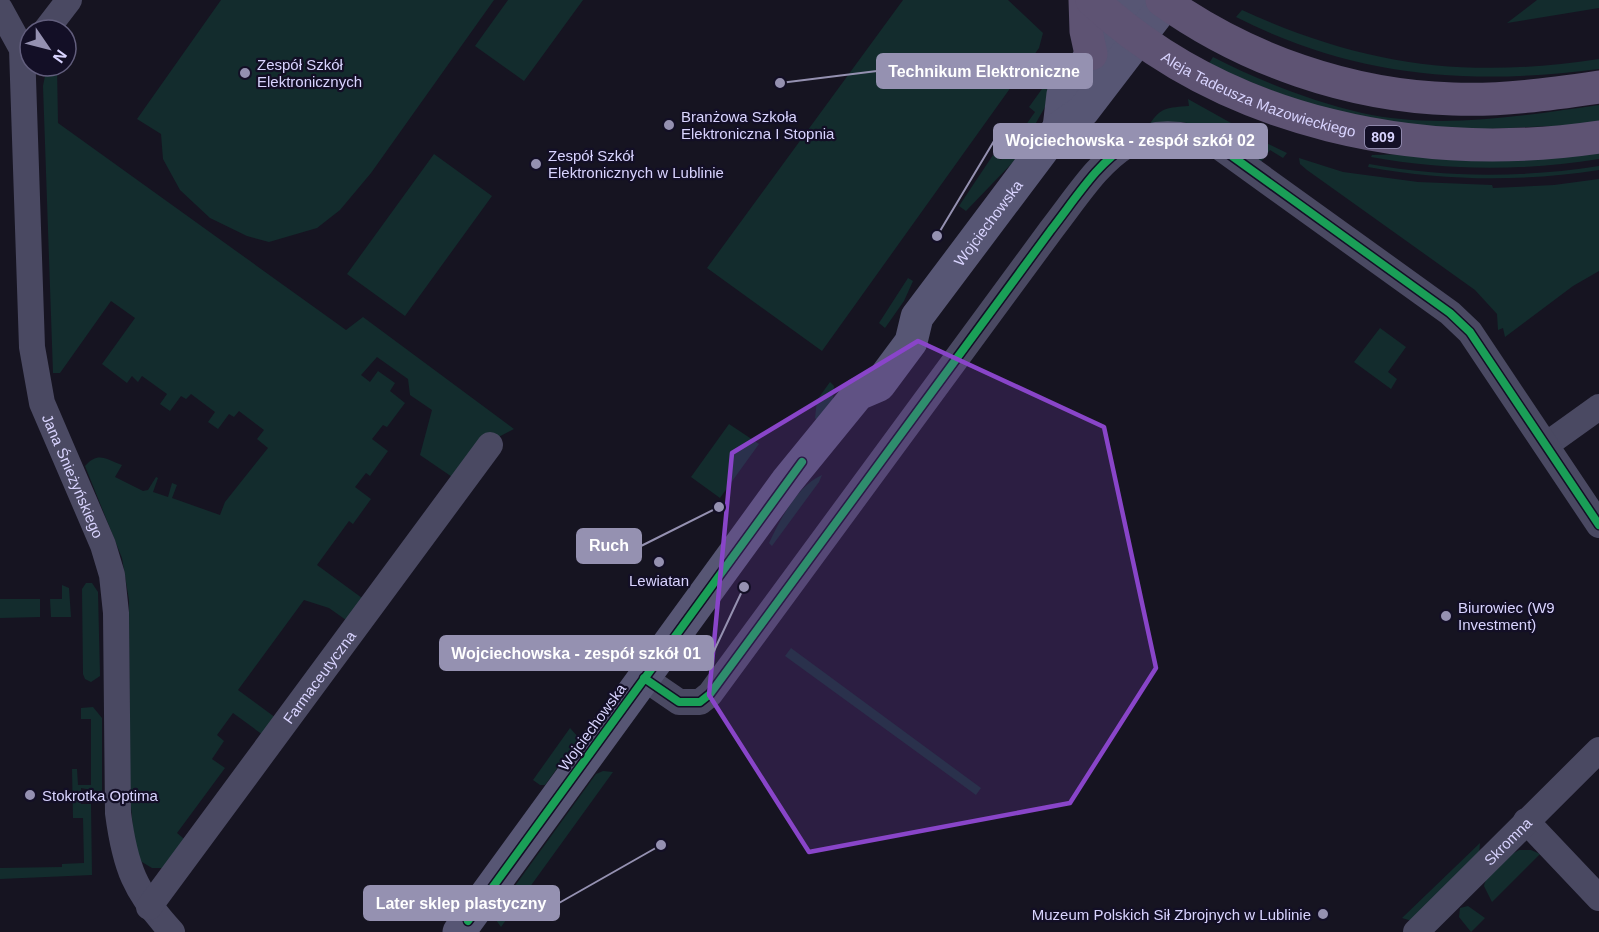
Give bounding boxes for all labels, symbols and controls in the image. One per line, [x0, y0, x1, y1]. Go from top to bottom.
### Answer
north arrow [18, 18, 78, 78]
text: N [50, 47, 70, 66]
street label: Aleja Tadeusza Mazowieckiego [1159, 48, 1357, 139]
callout: Technikum Elektroniczne [877, 54, 1092, 88]
place label: Zespół Szkół Elektronicznych [257, 56, 362, 90]
text: Technikum Elektroniczne [888, 63, 1080, 80]
marker: Zespół Szkół Elektronicznych [238, 66, 252, 80]
place label: Branżowa Szkoła Elektroniczna I Stopnia [681, 108, 835, 142]
marker: Branżowa Szkoła Elektroniczna I Stopnia [662, 118, 676, 132]
callout: Wojciechowska - zespół szkół 02 [994, 124, 1267, 158]
road number: 809 [1365, 126, 1401, 148]
text: Wojciechowska - zespół szkół 02 [1005, 132, 1255, 149]
place label: Zespół Szkół Elektronicznych w Lublinie [548, 147, 724, 181]
marker: Zespół Szkół Elektronicznych w Lublinie [529, 157, 543, 171]
street label: Wojciechowska [950, 176, 1026, 269]
street label: Jana Śnieżyńskiego [39, 411, 107, 541]
callout: Ruch [577, 529, 641, 563]
text: Ruch [589, 537, 629, 554]
marker: Lewiatan [652, 555, 666, 569]
place label: Lewiatan [629, 572, 689, 589]
place label: Biurowiec (W9 Investment) [1458, 599, 1555, 633]
marker: Biurowiec (W9 Investment) [1439, 609, 1453, 623]
street label: Farmaceutyczna [279, 627, 359, 727]
callout: Wojciechowska - zespół szkół 01 [440, 636, 713, 670]
text: Wojciechowska - zespół szkół 01 [451, 645, 701, 662]
street label: Wojciechowska [555, 680, 630, 774]
place label: Stokrotka Optima [42, 787, 159, 804]
marker: Stokrotka Optima [23, 788, 37, 802]
street label: Skromna [1480, 813, 1535, 868]
callout: Later sklep plastyczny [364, 886, 559, 920]
text: Later sklep plastyczny [376, 895, 546, 912]
place label: Muzeum Polskich Sił Zbrojnych w Lublinie [1032, 906, 1311, 923]
marker: Muzeum Polskich Sił Zbrojnych w Lublinie [1316, 907, 1330, 921]

